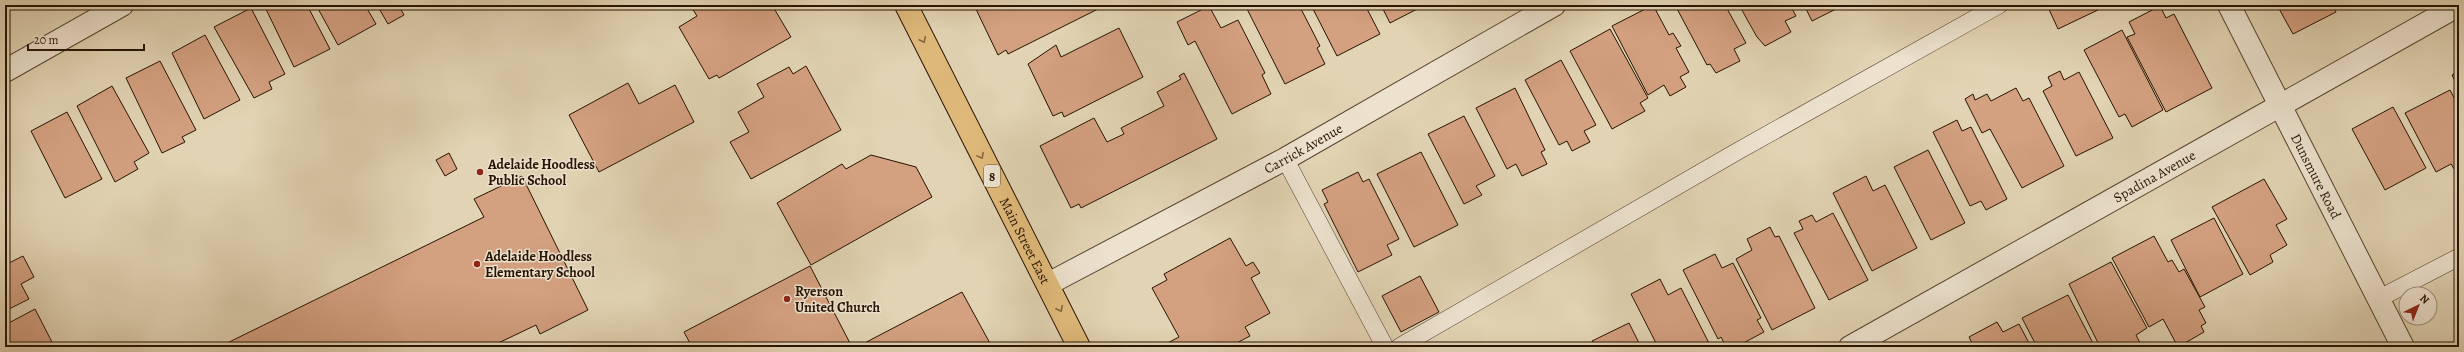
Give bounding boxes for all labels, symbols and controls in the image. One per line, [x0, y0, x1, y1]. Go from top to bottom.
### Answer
scale bar [28, 26, 144, 52]
text: 20 m [34, 32, 58, 48]
one-way arrow [918, 36, 926, 43]
street label: Carrick Avenue [1261, 119, 1346, 178]
street label: Dunsmure Road [2286, 130, 2345, 223]
street label: Spadina Avenue [2110, 146, 2199, 207]
one-way arrow [977, 152, 984, 159]
place label: Adelaide Hoodless Public School [487, 155, 595, 190]
road number: 8 [984, 165, 1000, 187]
marker: Adelaide Hoodless Public School [475, 167, 485, 177]
street label: Main Street East [995, 194, 1055, 288]
place label: Adelaide Hoodless Elementary School [484, 247, 595, 282]
marker: Adelaide Hoodless Elementary School [472, 259, 482, 269]
place label: Ryerson United Church [795, 282, 881, 317]
north arrow [2398, 286, 2438, 326]
text: N [2416, 291, 2433, 307]
marker: Ryerson United Church [782, 294, 792, 304]
one-way arrow [1056, 305, 1063, 312]

